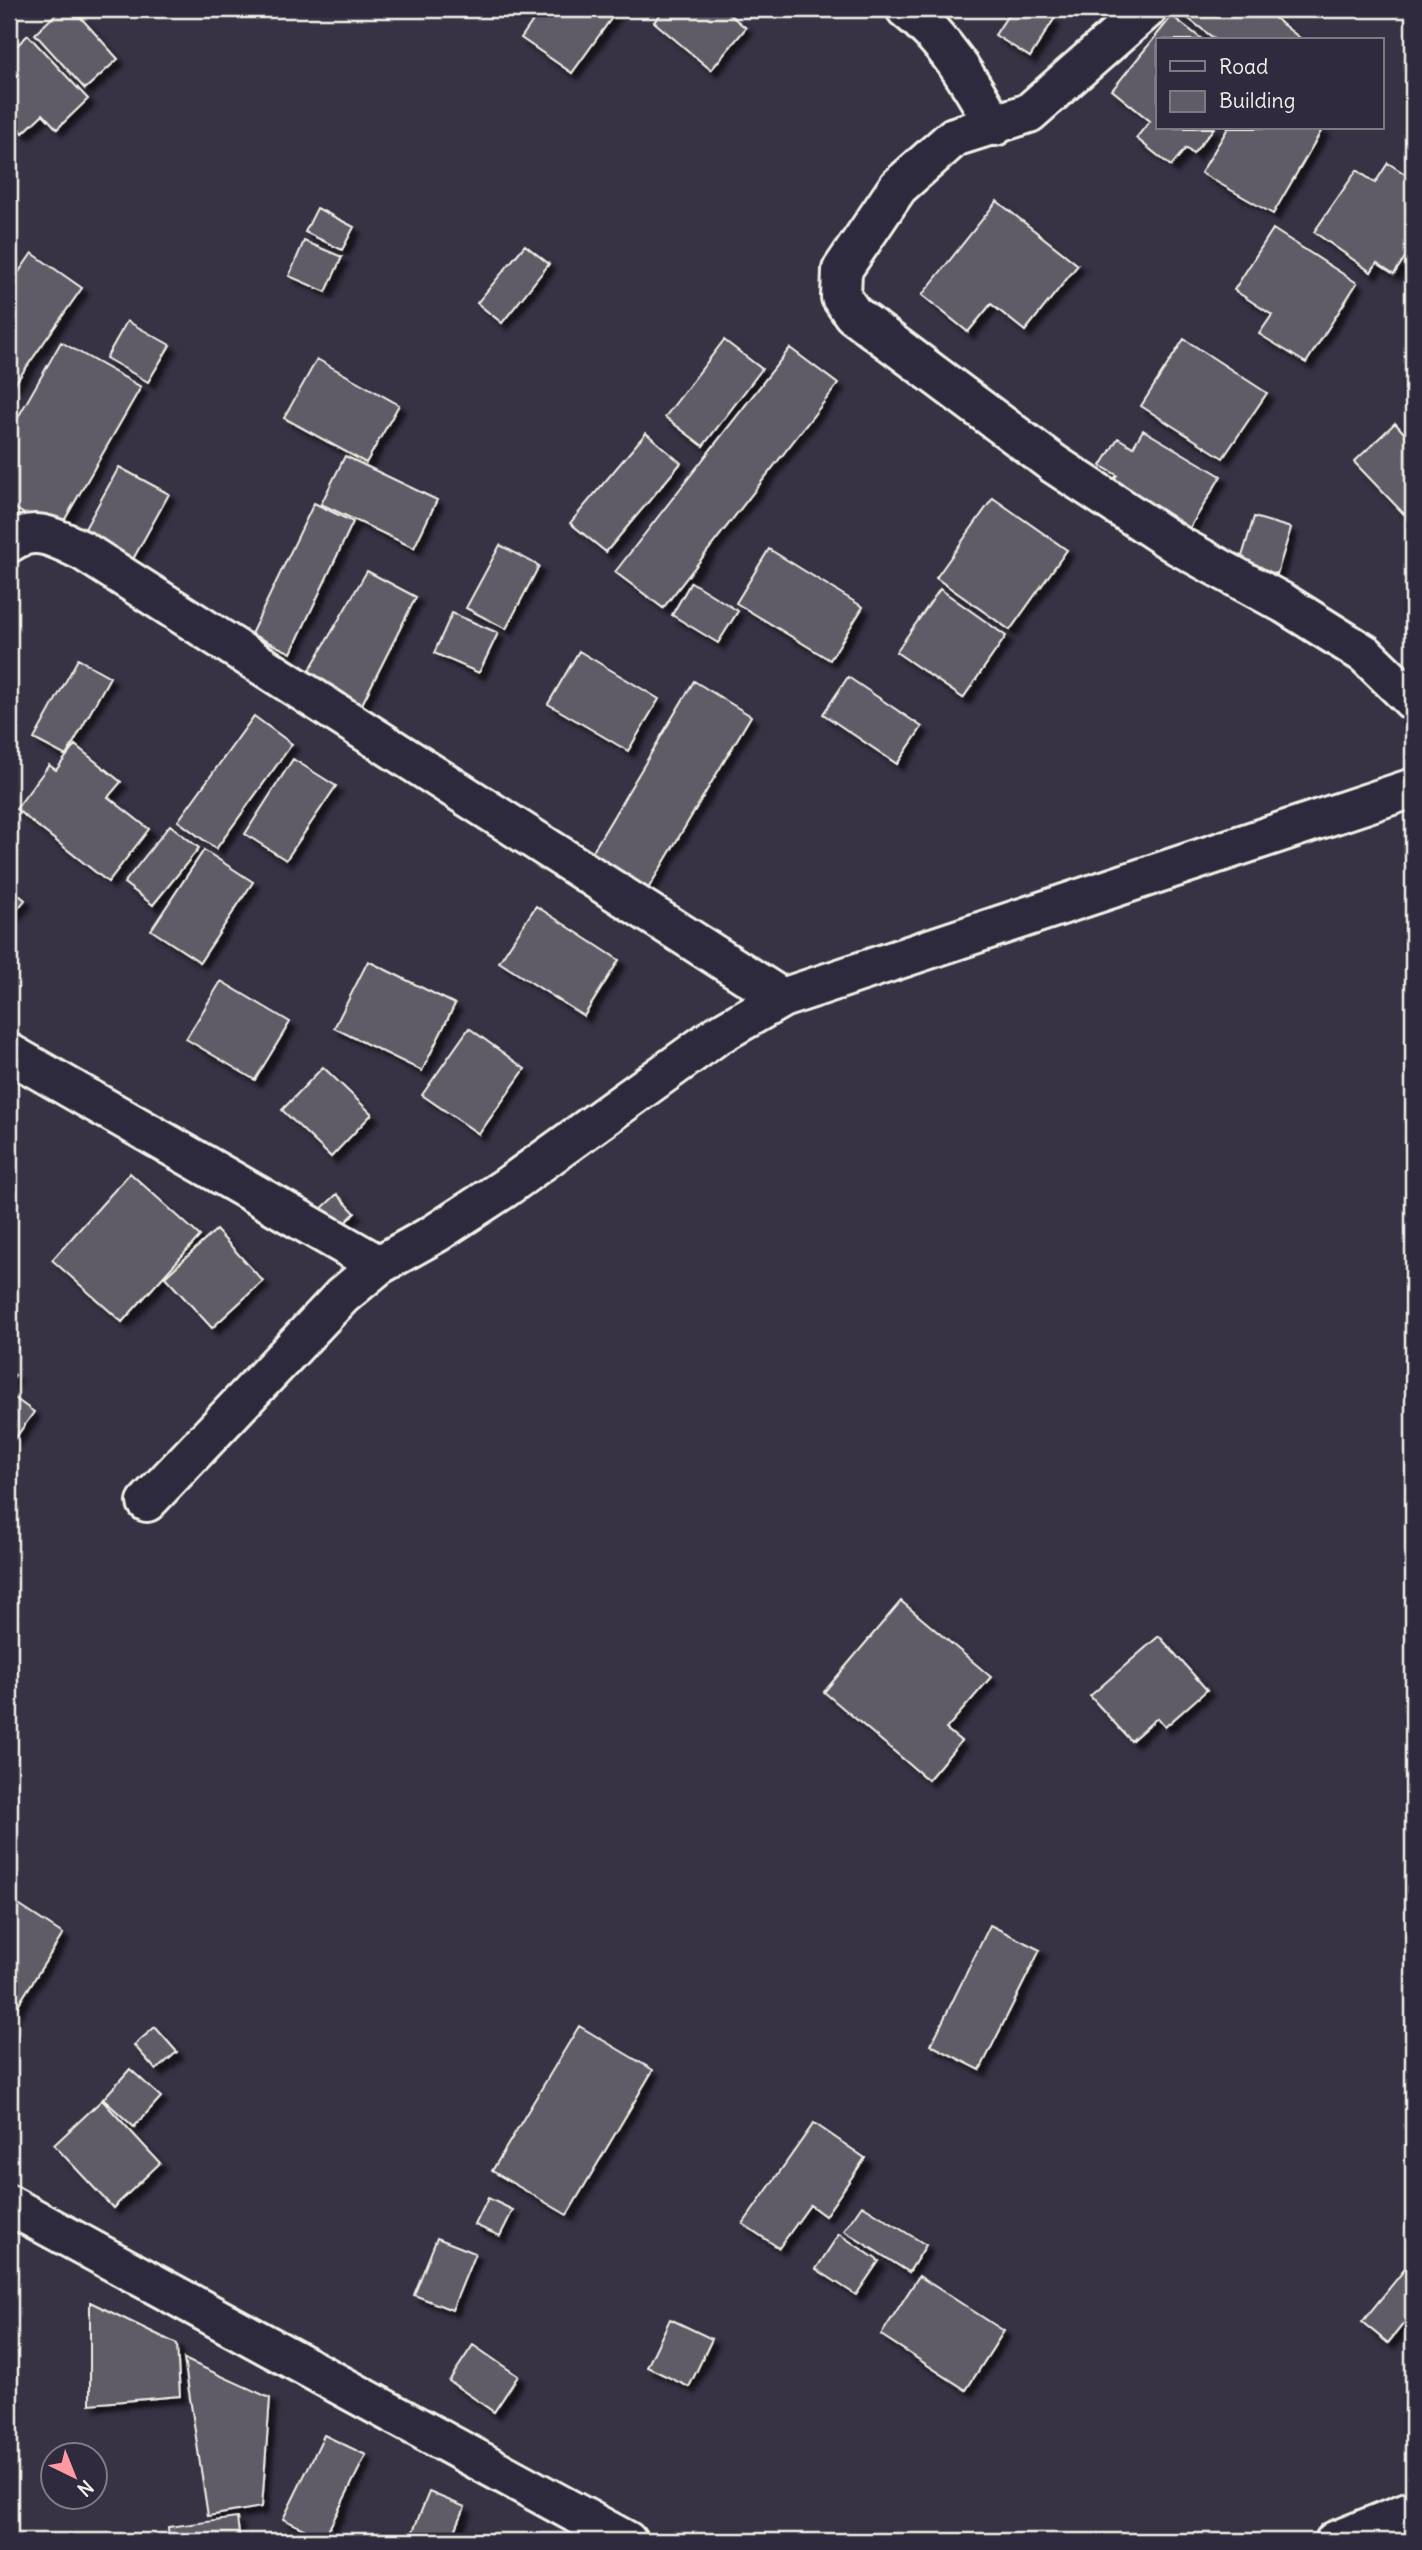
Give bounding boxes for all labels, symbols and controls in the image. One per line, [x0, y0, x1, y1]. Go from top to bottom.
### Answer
legend [1156, 38, 1384, 130]
text: Road [1219, 53, 1268, 80]
text: Building [1219, 87, 1295, 114]
north arrow [38, 2442, 108, 2512]
text: N [73, 2475, 99, 2502]

